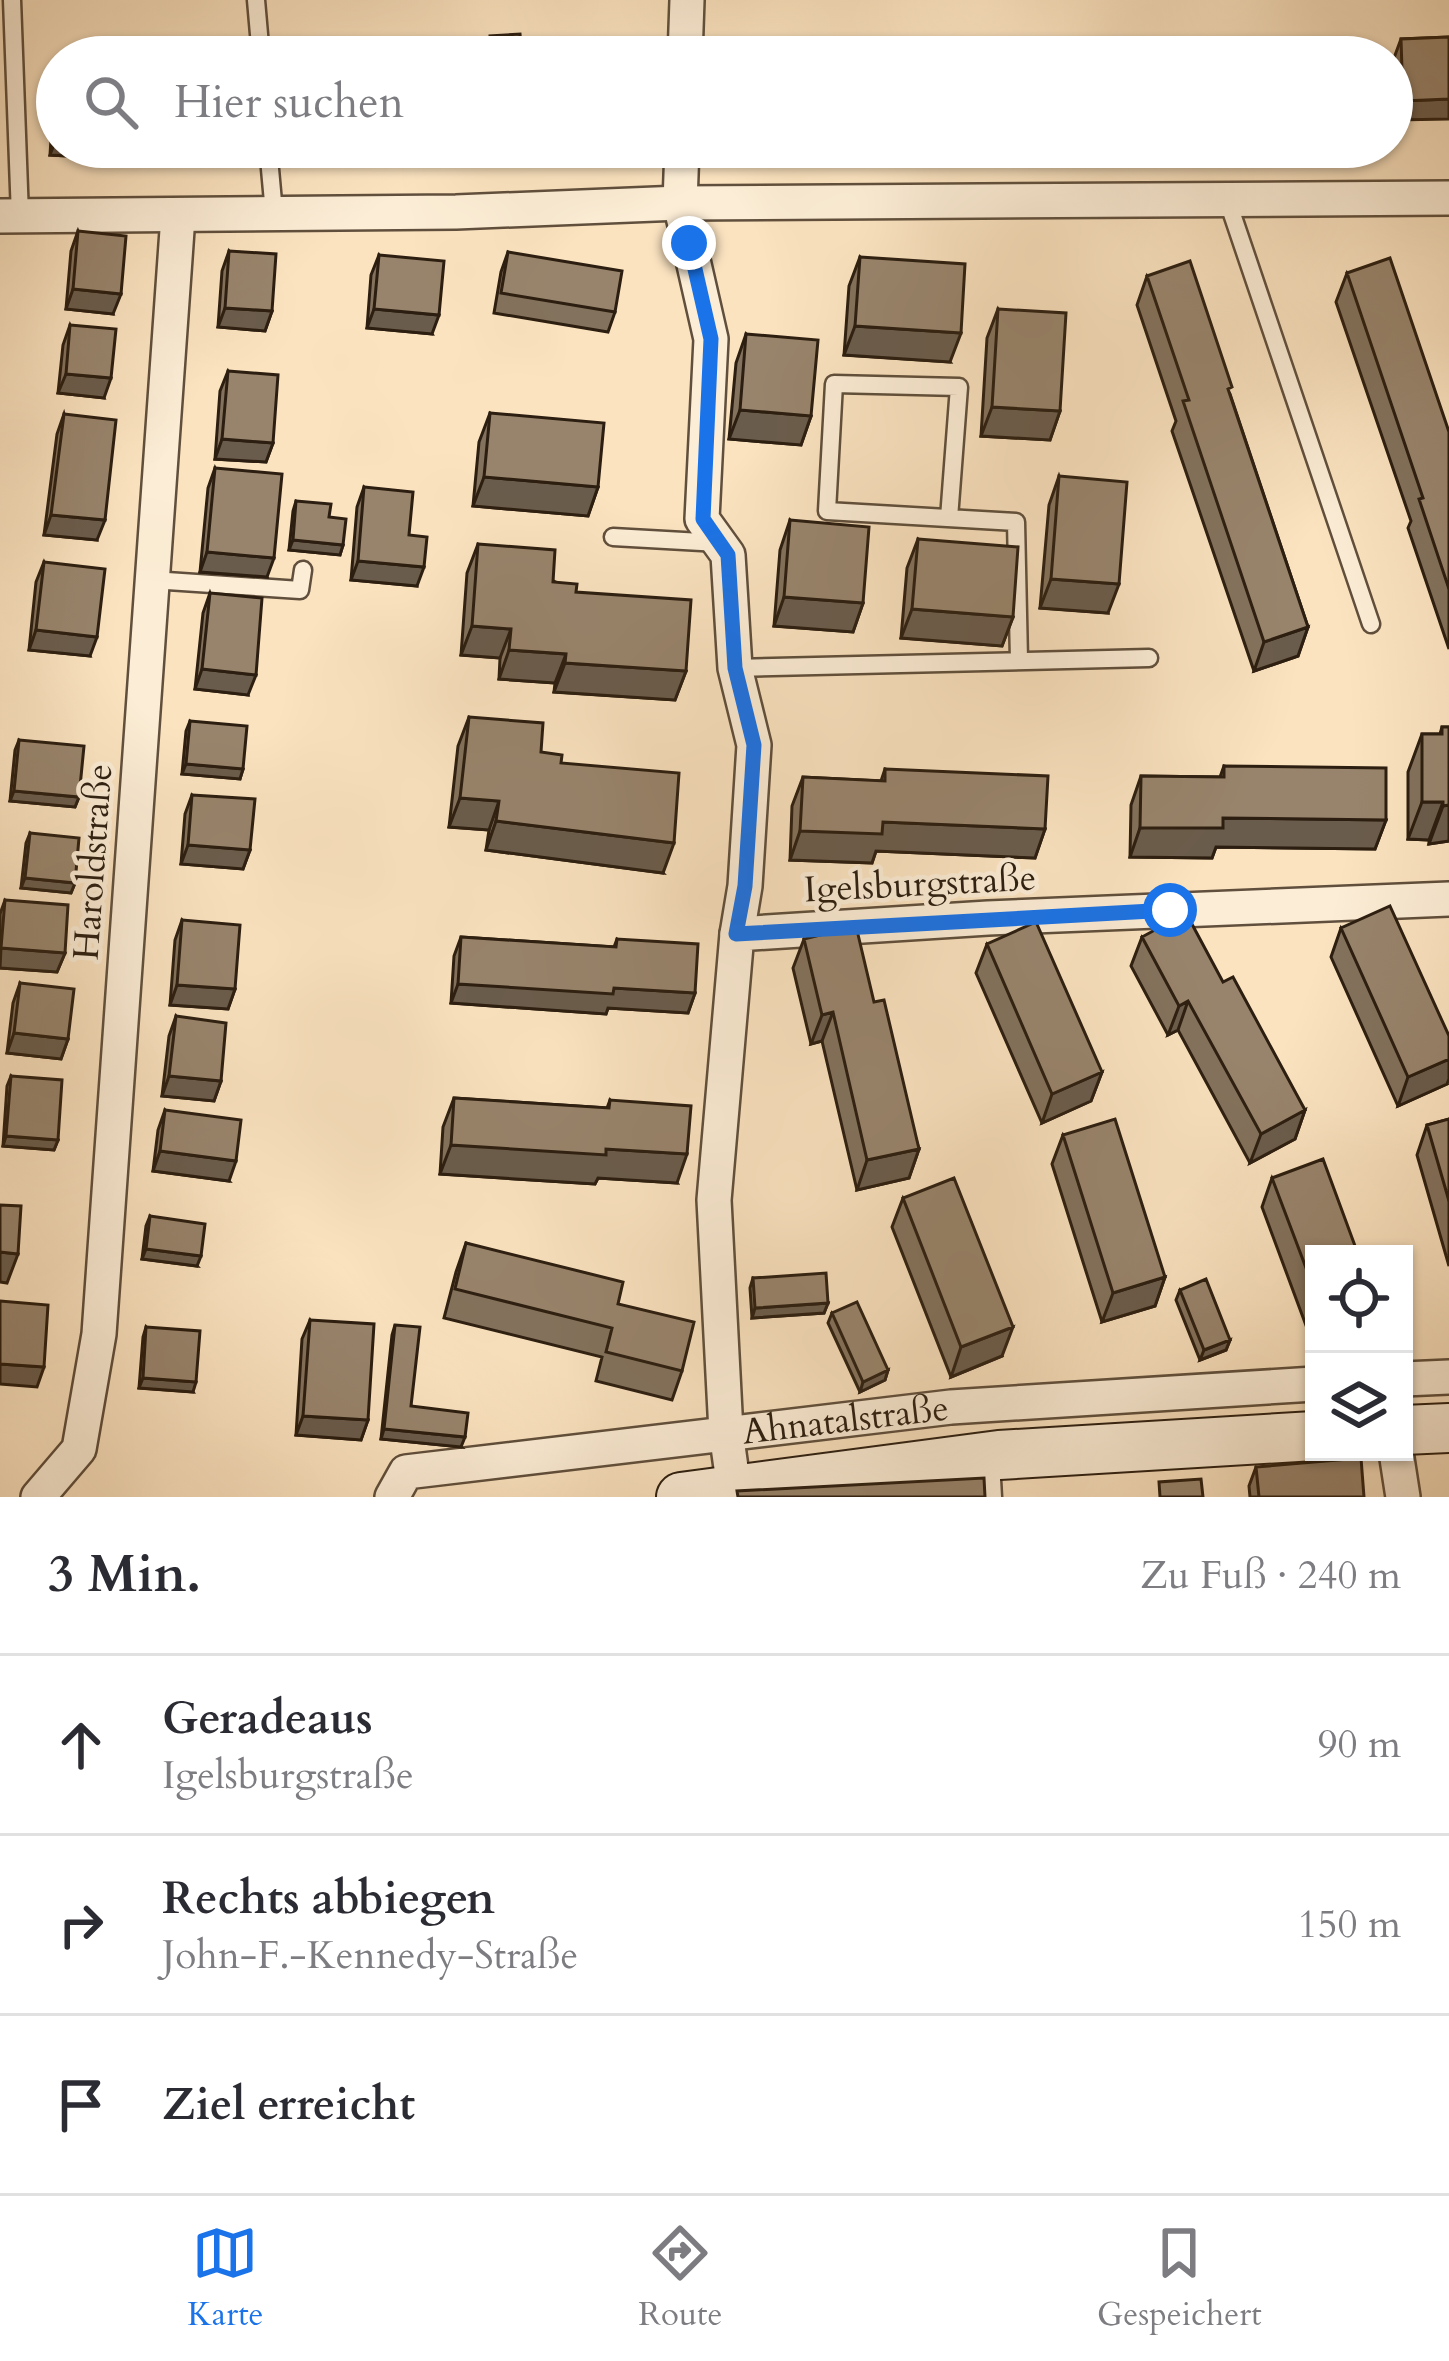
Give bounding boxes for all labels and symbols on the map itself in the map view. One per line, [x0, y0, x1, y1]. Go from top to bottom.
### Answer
route end [662, 216, 716, 270]
street label: Haroldstraße [62, 762, 124, 962]
street label: Igelsburgstraße [803, 853, 1037, 915]
route start [1143, 883, 1197, 937]
street label: Ahnatalstraße [739, 1383, 951, 1456]

